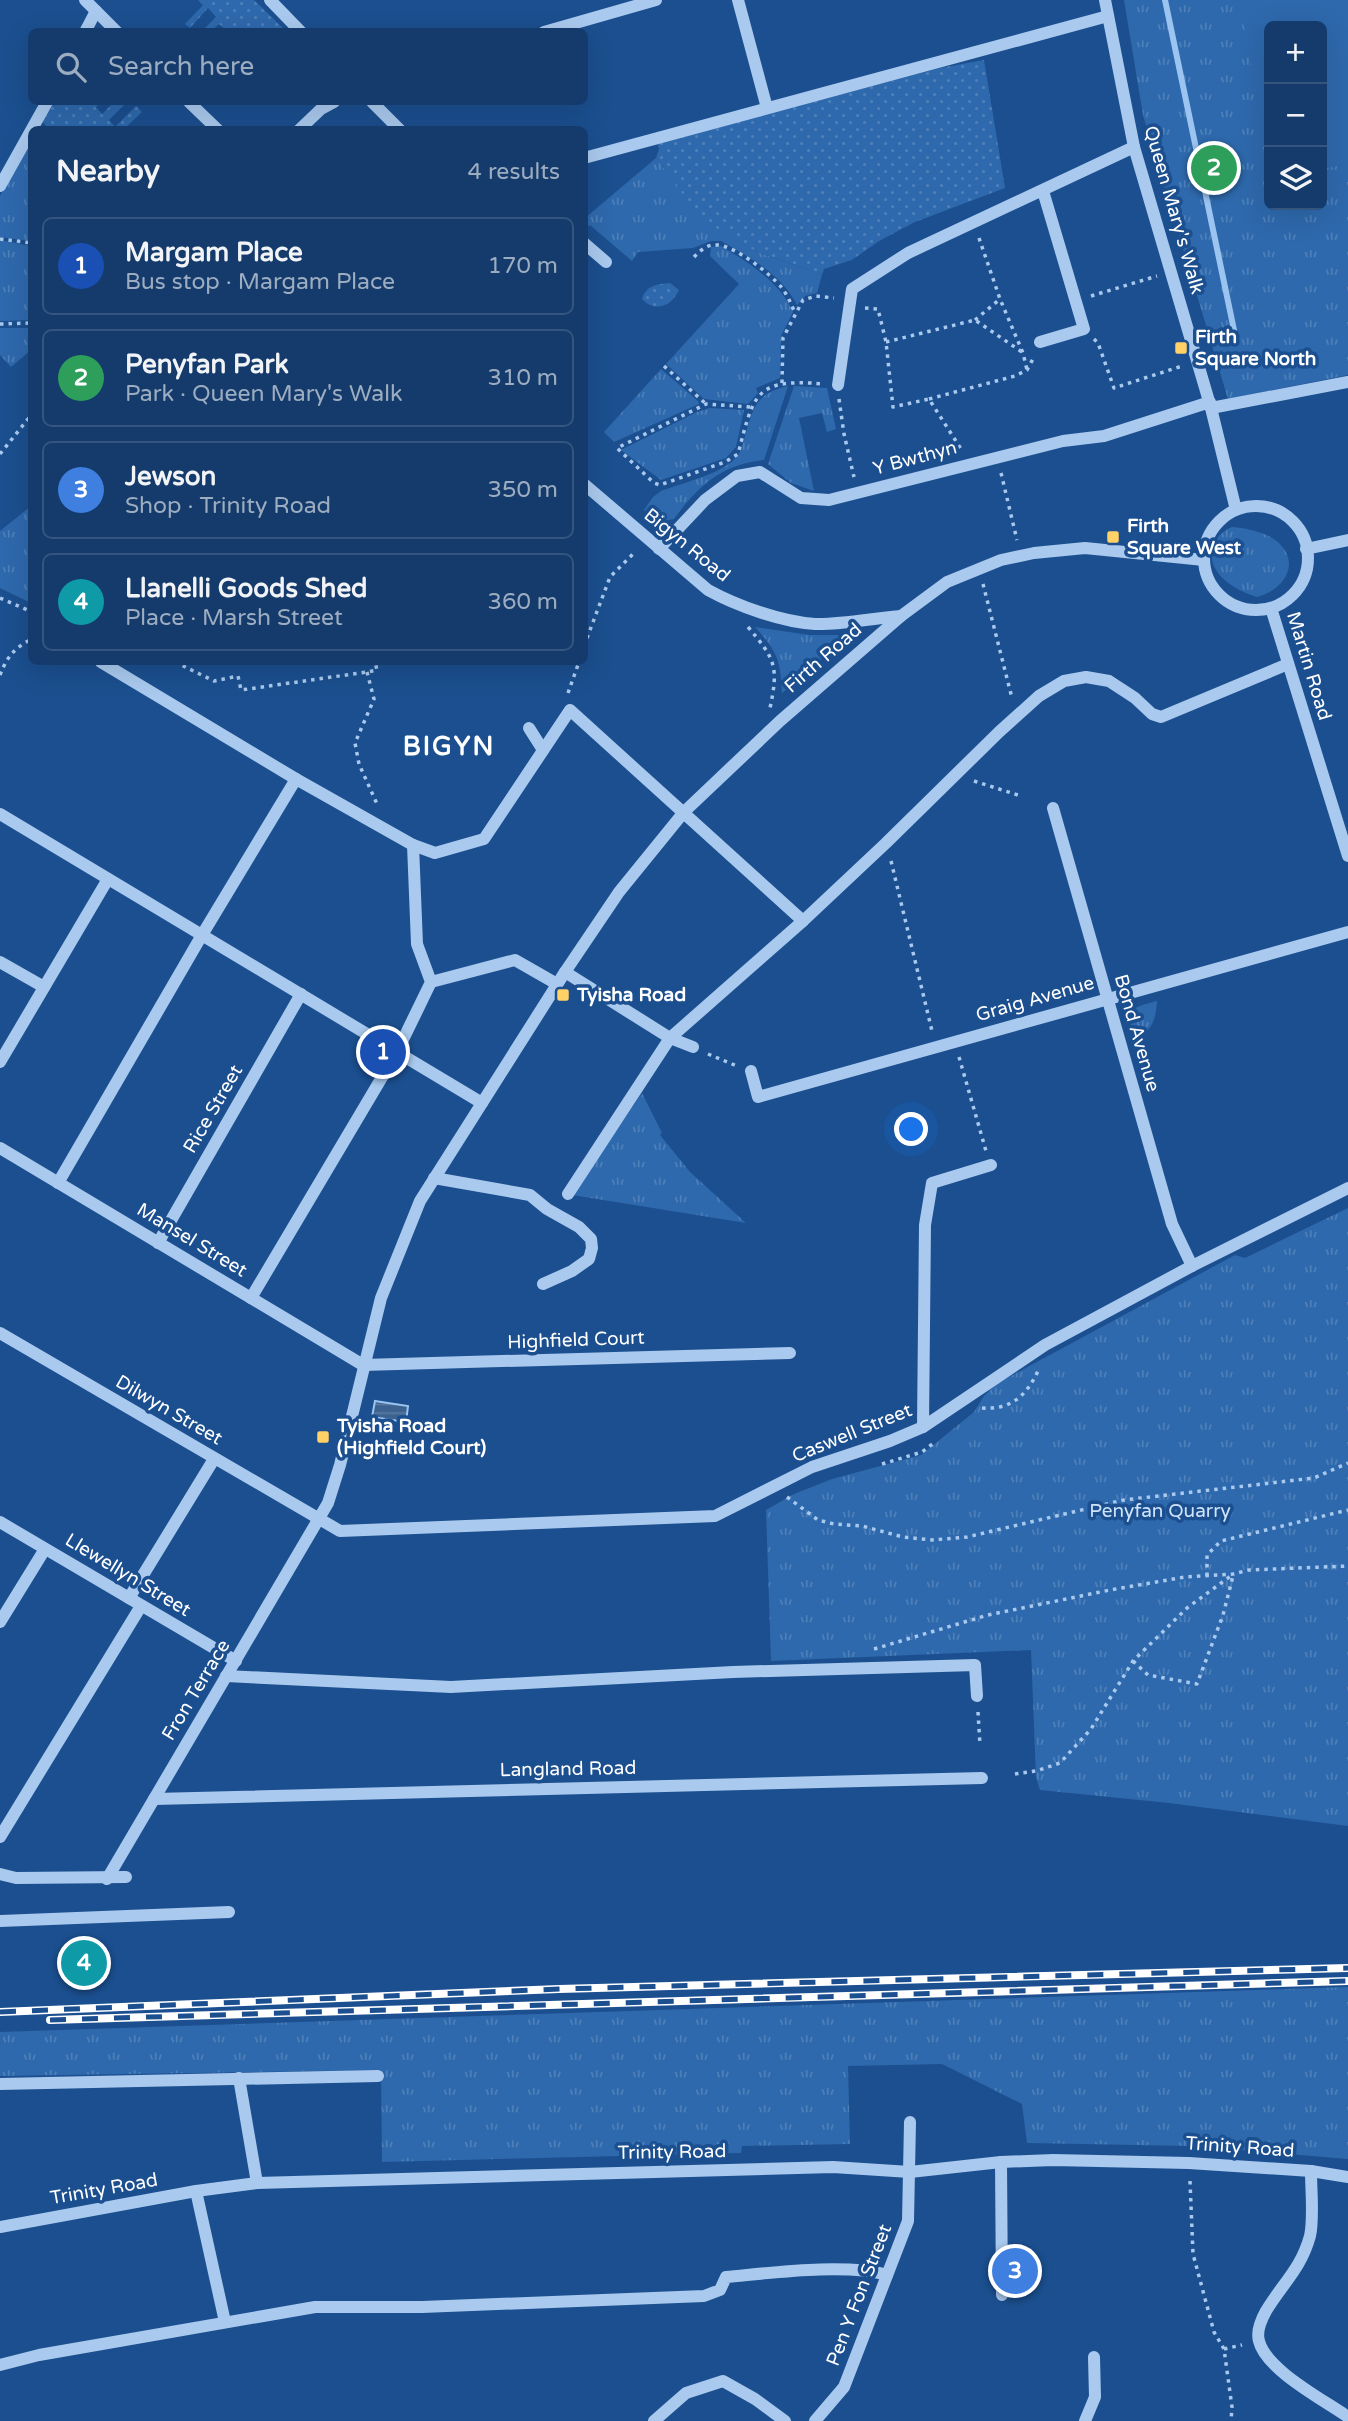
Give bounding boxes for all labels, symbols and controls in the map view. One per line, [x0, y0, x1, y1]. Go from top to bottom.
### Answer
map controls [1264, 21, 1327, 210]
button: + [1264, 21, 1327, 84]
search box [28, 28, 588, 105]
icon: search [52, 48, 90, 86]
text: Search here [108, 51, 254, 82]
button: − [1264, 84, 1327, 147]
street label: Queen Mary's Walk [1139, 123, 1209, 297]
pin: 2 [1191, 142, 1237, 194]
button: layers [1264, 147, 1327, 210]
text: Nearby [56, 153, 160, 190]
text: 4 results [467, 158, 560, 186]
text: Margam Place [125, 237, 303, 268]
text: 1 [74, 252, 88, 280]
text: 170 m [488, 252, 558, 280]
text: Bus stop · Margam Place [125, 268, 395, 296]
place label: Firth Square North [1195, 326, 1316, 371]
marker: Firth Square North [1173, 340, 1189, 356]
text: Penyfan Park [125, 349, 289, 380]
text: 2 [74, 364, 88, 392]
text: 310 m [488, 364, 558, 392]
text: Park · Queen Mary's Walk [125, 380, 403, 408]
street label: Y Bwthyn [871, 436, 959, 480]
text: Jewson [125, 461, 216, 492]
text: 3 [74, 476, 88, 504]
text: 350 m [488, 476, 558, 504]
text: Shop · Trinity Road [125, 492, 331, 520]
street label: Bigyn Road [640, 504, 734, 586]
place label: Firth Square West [1127, 515, 1242, 560]
marker: Firth Square West [1105, 529, 1121, 545]
text: Llanelli Goods Shed [125, 573, 368, 604]
text: 4 [74, 588, 88, 616]
text: 360 m [488, 588, 558, 616]
text: Place · Marsh Street [125, 604, 343, 632]
street label: Martin Road [1282, 609, 1336, 723]
street label: Firth Road [780, 619, 866, 697]
district label: BIGYN [403, 731, 495, 762]
street label: Graig Avenue [973, 972, 1097, 1026]
street label: Bond Avenue [1110, 972, 1164, 1094]
place label: Tyisha Road [576, 984, 686, 1007]
marker: Tyisha Road [555, 987, 571, 1003]
pin: 1 [360, 1026, 406, 1078]
street label: Rice Street [179, 1061, 247, 1157]
your location [894, 1112, 928, 1146]
street label: Mansel Street [133, 1199, 251, 1281]
street label: Highfield Court [507, 1327, 645, 1353]
street label: Dilwyn Street [112, 1371, 226, 1449]
street label: Caswell Street [789, 1399, 915, 1467]
place label: Tyisha Road (Highfield Court) [336, 1415, 486, 1460]
marker: Tyisha Road (Highfield Court) [315, 1429, 331, 1445]
park label: Penyfan Quarry [1089, 1500, 1231, 1522]
street label: Llewellyn Street [61, 1529, 195, 1621]
street label: Fron Terrace [157, 1636, 235, 1744]
street label: Langland Road [499, 1757, 637, 1781]
pin: 4 [61, 1937, 107, 1989]
street label: Trinity Road [1185, 2132, 1295, 2162]
street label: Trinity Road [617, 2140, 727, 2164]
street label: Trinity Road [49, 2169, 159, 2209]
street label: Pen Y Fon Street [822, 2221, 896, 2369]
pin: 3 [992, 2245, 1038, 2297]

